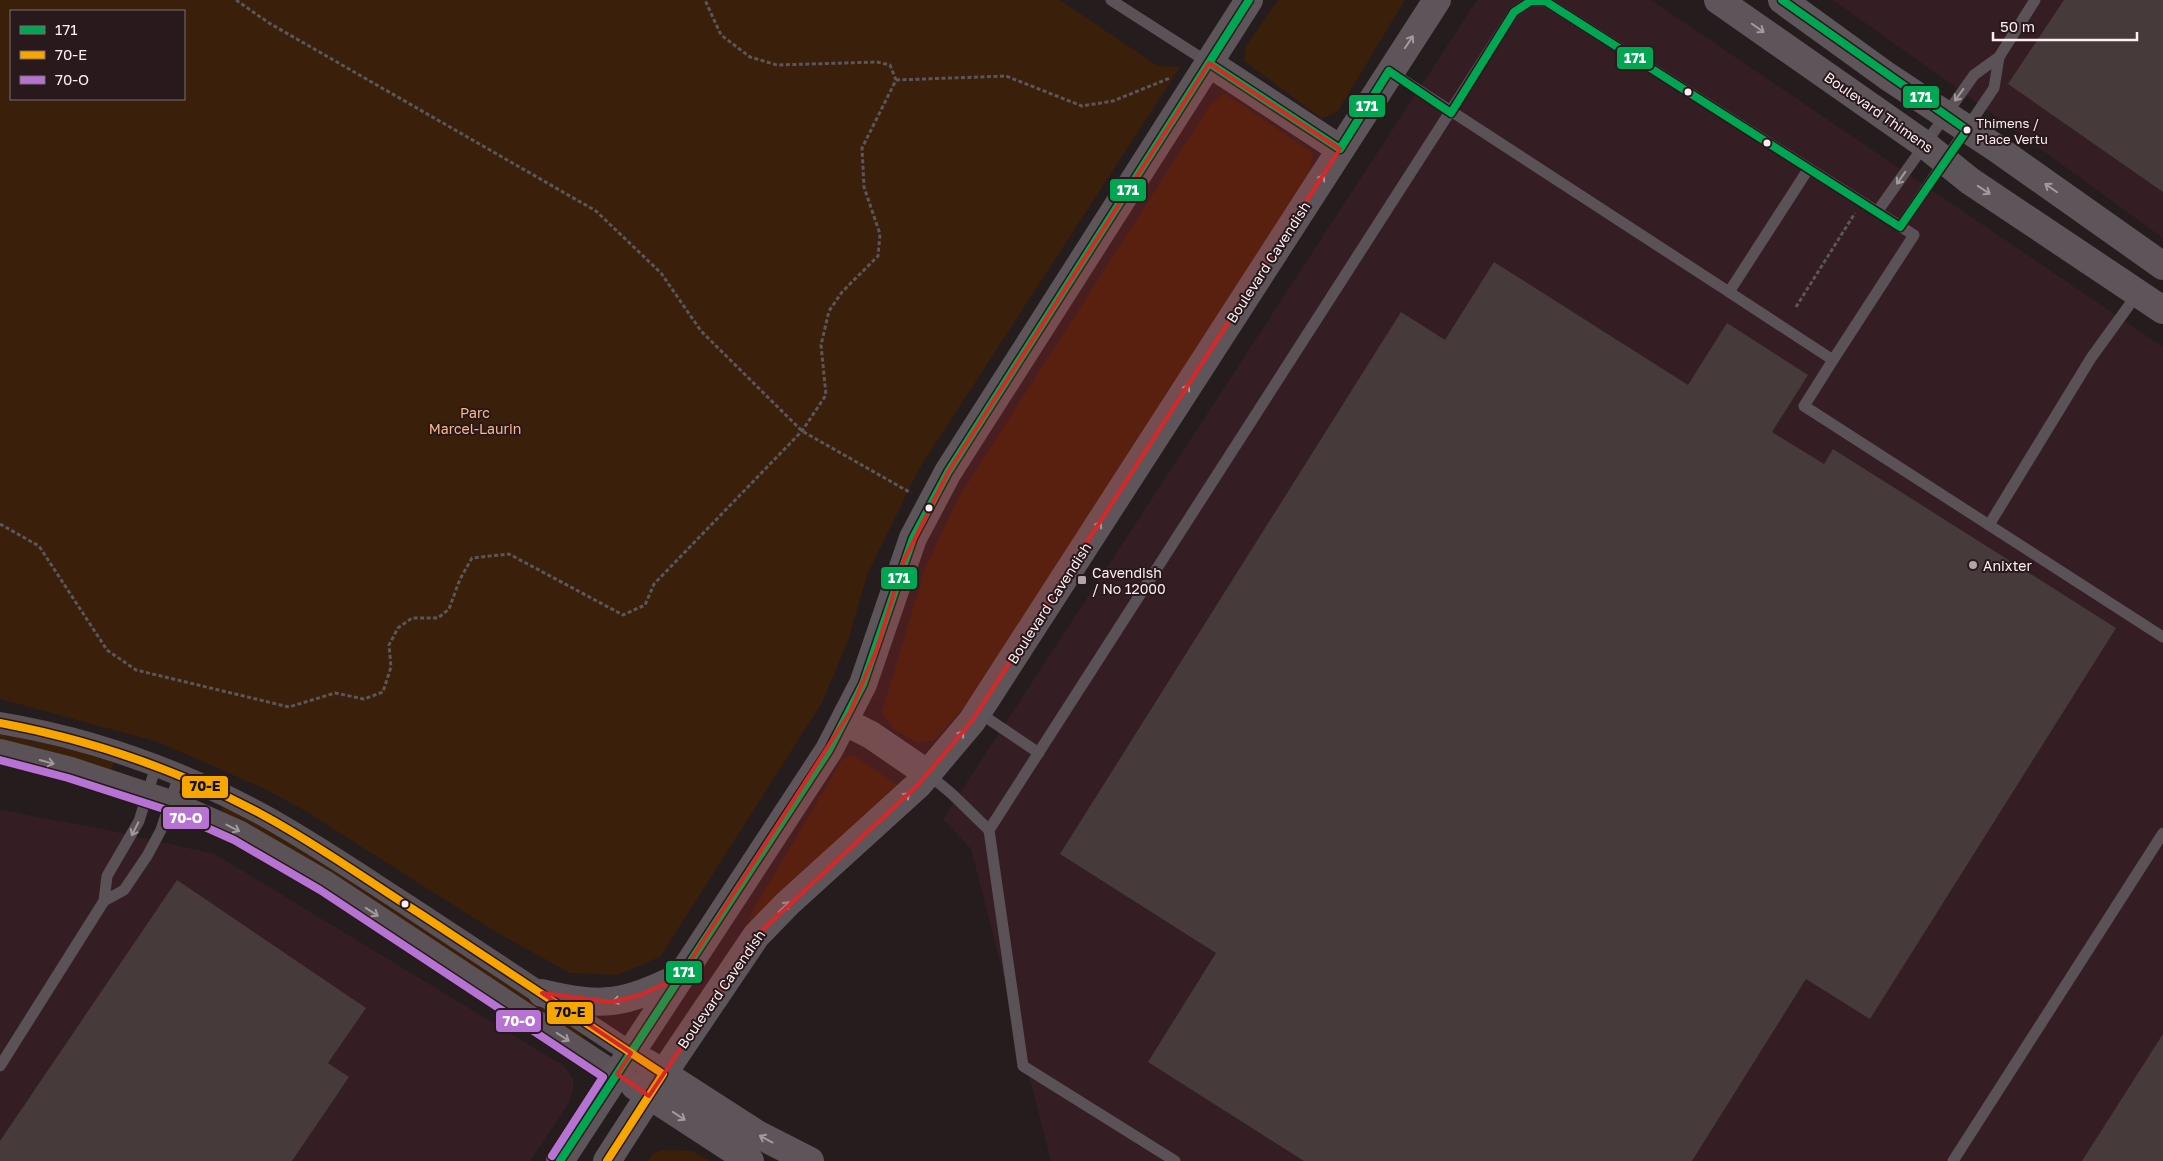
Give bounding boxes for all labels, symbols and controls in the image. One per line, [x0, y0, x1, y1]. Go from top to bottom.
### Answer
legend [10, 10, 185, 100]
scale bar [1993, 10, 2137, 42]
text: 50 m [2000, 17, 2035, 35]
text: 171 [55, 20, 78, 38]
one-way arrow [1750, 23, 1764, 33]
one-way arrow [1404, 36, 1414, 50]
text: 70-E [55, 45, 87, 63]
line badge: 171 [1616, 46, 1654, 70]
text: 171 [1624, 49, 1646, 66]
street label: Boulevard Thimens [1821, 68, 1937, 156]
text: 70-O [55, 70, 89, 88]
line badge: 171 [1902, 85, 1940, 109]
unlabelled marker [1683, 87, 1693, 97]
text: 171 [1910, 88, 1932, 105]
one-way arrow [1954, 88, 1965, 101]
line badge: 171 [1348, 94, 1386, 118]
text: 171 [1356, 97, 1378, 114]
place label: Thimens / Place Vertu [1976, 115, 2048, 147]
marker: Thimens / Place Vertu [1962, 125, 1972, 135]
unlabelled marker [1762, 138, 1772, 148]
one-way arrow [1896, 171, 1906, 185]
one-way arrow [1314, 174, 1325, 188]
line badge: 171 [1109, 178, 1147, 202]
text: 171 [1117, 181, 1139, 198]
one-way arrow [2044, 183, 2058, 193]
one-way arrow [1977, 186, 1991, 196]
street label: Boulevard Cavendish [1222, 198, 1314, 326]
one-way arrow [1180, 385, 1190, 399]
park label: Parc Marcel-Laurin [429, 404, 521, 437]
unlabelled marker [924, 503, 934, 513]
one-way arrow [1092, 522, 1102, 536]
street label: Boulevard Cavendish [1003, 539, 1095, 667]
place label: Anixter [1983, 557, 2032, 574]
marker: Anixter [1967, 559, 1979, 571]
place label: Cavendish / No 12000 [1092, 564, 1166, 597]
line badge: 171 [880, 566, 918, 590]
text: 171 [888, 569, 910, 586]
marker: Cavendish / No 12000 [1076, 574, 1088, 586]
one-way arrow [954, 731, 965, 744]
one-way arrow [39, 757, 55, 767]
line badge: 70-E [181, 775, 229, 799]
text: 70-E [190, 777, 221, 794]
one-way arrow [898, 792, 910, 804]
line badge: 70-O [162, 806, 210, 830]
text: 70-O [170, 809, 203, 826]
one-way arrow [130, 821, 139, 836]
one-way arrow [225, 824, 240, 833]
unlabelled marker [400, 899, 410, 909]
one-way arrow [777, 901, 790, 913]
one-way arrow [365, 907, 379, 917]
street label: Boulevard Cavendish [674, 926, 768, 1052]
line badge: 171 [665, 960, 703, 984]
text: 171 [673, 963, 695, 980]
one-way arrow [612, 996, 628, 1006]
line badge: 70-E [546, 1001, 594, 1025]
text: 70-E [555, 1003, 586, 1020]
line badge: 70-O [495, 1009, 542, 1033]
text: 70-O [503, 1012, 536, 1029]
one-way arrow [555, 1032, 569, 1042]
one-way arrow [672, 1110, 686, 1121]
one-way arrow [759, 1134, 774, 1143]

